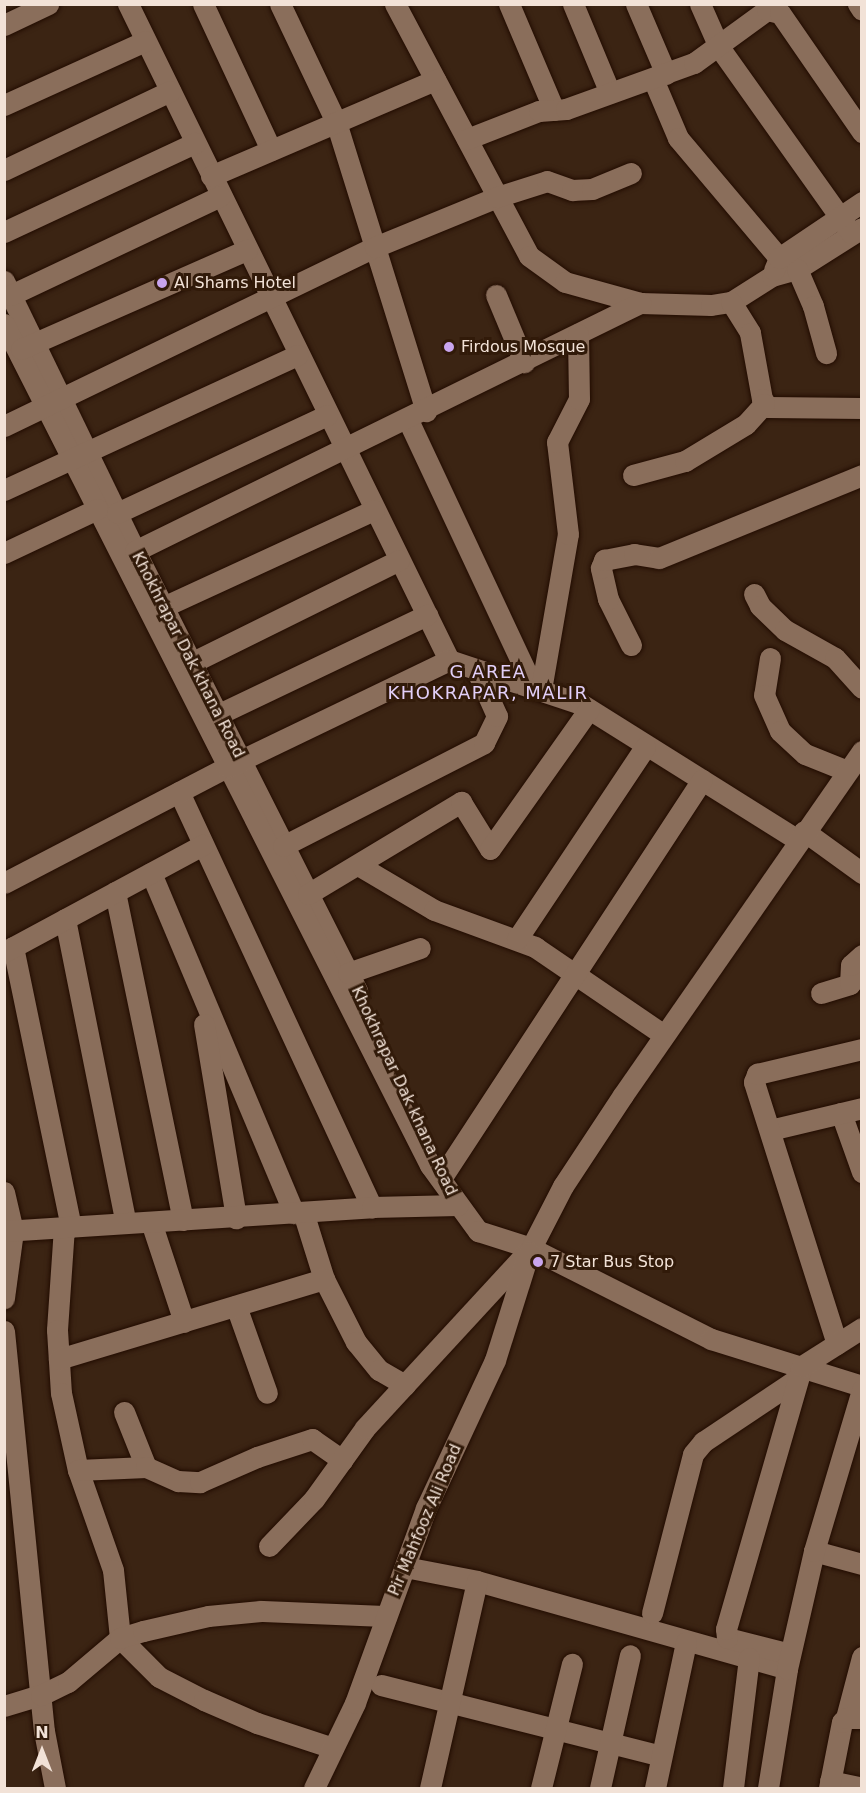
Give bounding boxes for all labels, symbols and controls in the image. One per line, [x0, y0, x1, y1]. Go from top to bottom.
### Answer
place label: Al Shams Hotel [174, 273, 296, 293]
marker: Al Shams Hotel [155, 276, 169, 290]
place label: Firdous Mosque [461, 337, 585, 357]
marker: Firdous Mosque [442, 340, 456, 354]
street label: Khokhrapar Dak khana Road [128, 549, 248, 761]
district label: G AREA KHOKRAPAR, MALIR [387, 662, 589, 704]
street label: Khokhrapar Dak khana Road [347, 983, 461, 1199]
place label: 7 Star Bus Stop [550, 1252, 674, 1272]
marker: 7 Star Bus Stop [531, 1255, 545, 1269]
street label: Pir Mahfooz Ali Road [384, 1441, 466, 1599]
north arrow [12, 1721, 72, 1781]
text: N [35, 1723, 49, 1742]

